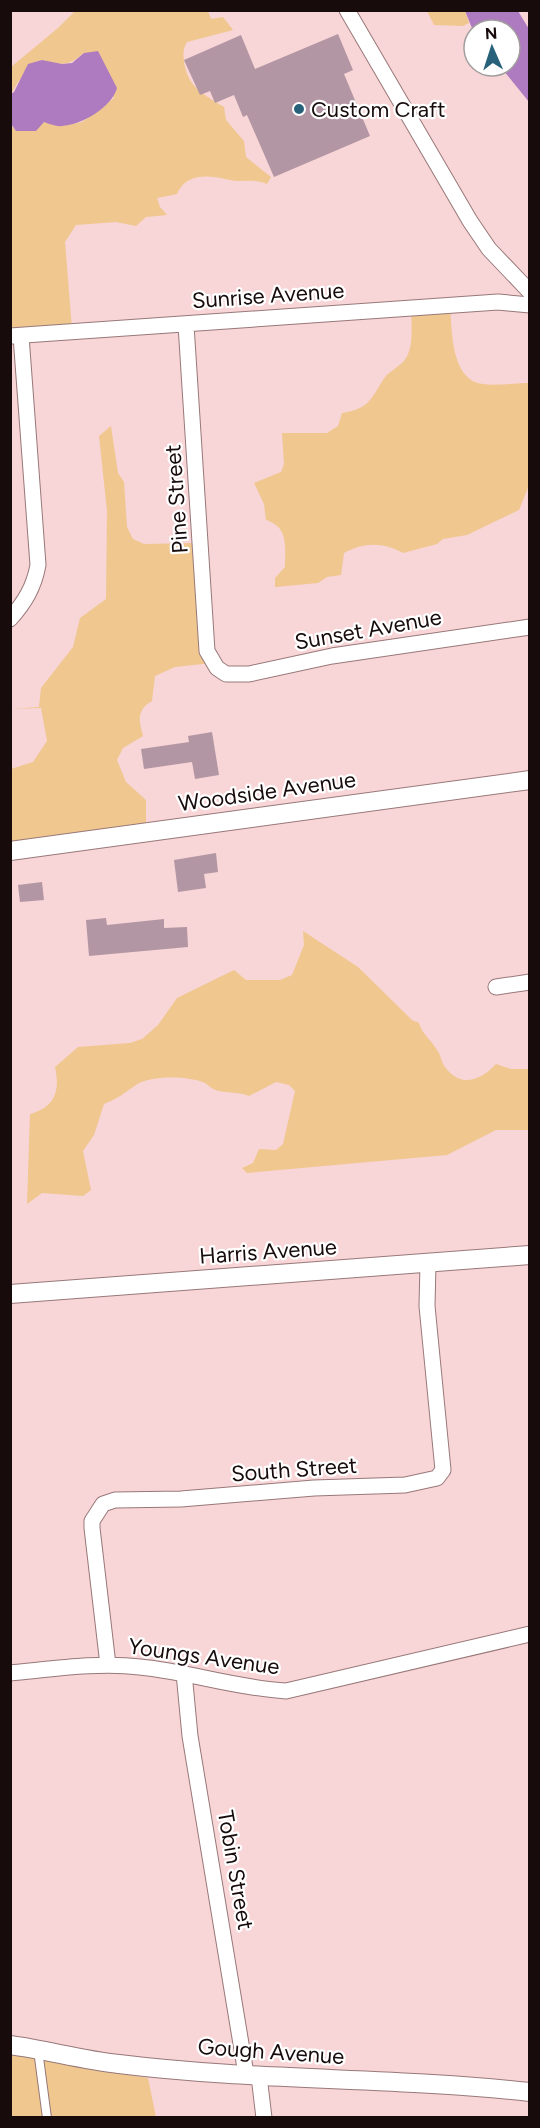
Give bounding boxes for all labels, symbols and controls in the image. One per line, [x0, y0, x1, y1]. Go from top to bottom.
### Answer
north arrow [462, 18, 522, 78]
text: N [485, 24, 498, 43]
place label: Custom Craft [311, 96, 446, 123]
marker: Custom Craft [292, 102, 306, 116]
street label: Sunrise Avenue [191, 277, 345, 314]
street label: Pine Street [159, 444, 194, 554]
street label: Sunset Avenue [293, 603, 444, 656]
street label: Woodside Avenue [177, 766, 357, 817]
street label: Harris Avenue [198, 1233, 338, 1270]
street label: South Street [230, 1452, 358, 1487]
street label: Youngs Avenue [127, 1633, 281, 1680]
street label: Tobin Street [212, 1808, 259, 1932]
street label: Gough Avenue [197, 2033, 345, 2070]

